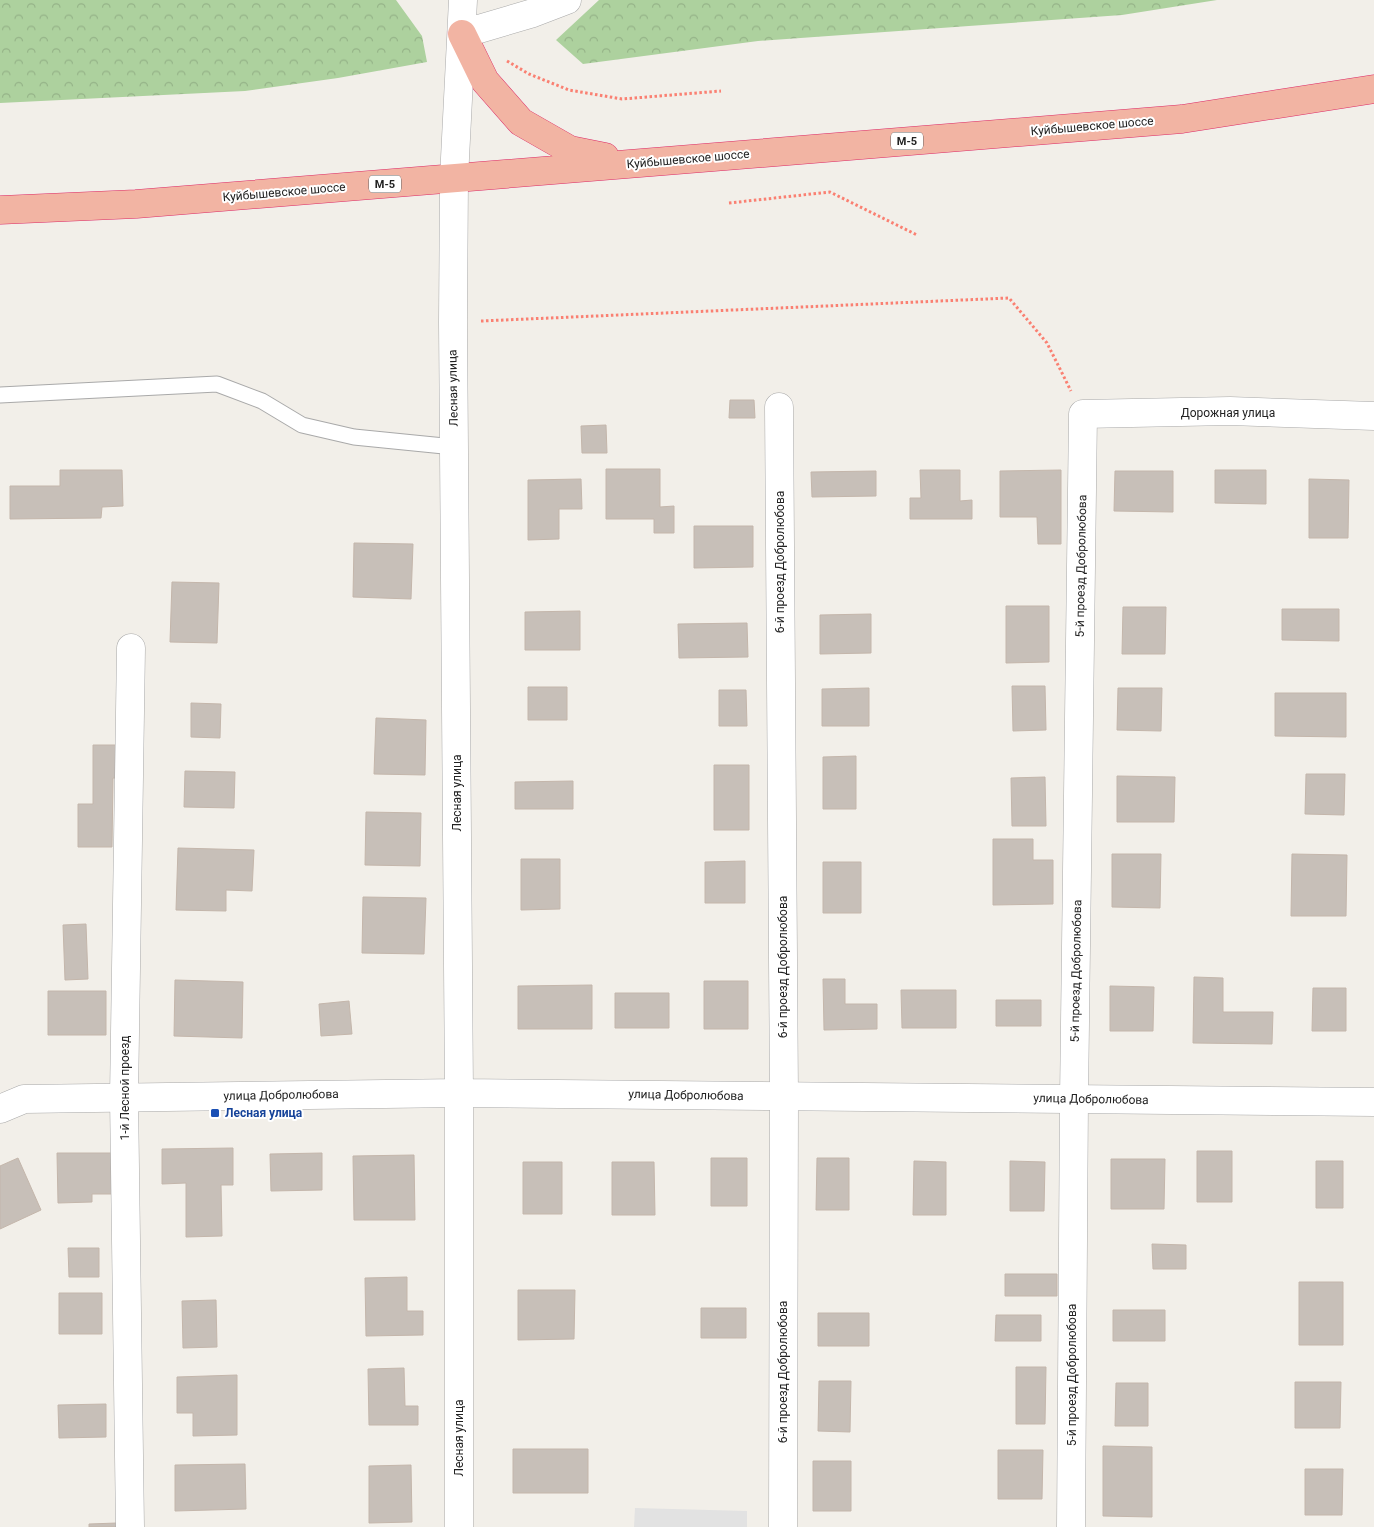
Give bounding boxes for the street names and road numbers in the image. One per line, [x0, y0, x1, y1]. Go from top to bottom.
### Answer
street label: Куйбышевское шоссе [1030, 114, 1154, 138]
road number: М-5 [891, 132, 923, 150]
street label: Куйбышевское шоссе [626, 147, 750, 171]
road number: М-5 [369, 175, 401, 192]
street label: Куйбышевское шоссе [222, 180, 346, 204]
street label: Лесная улица [445, 349, 461, 427]
street label: Дорожная улица [1181, 406, 1275, 420]
street label: 6-й проезд Добролюбова [773, 491, 787, 633]
street label: 5-й проезд Добролюбова [1073, 495, 1089, 637]
street label: Лесная улица [450, 754, 464, 832]
street label: 6-й проезд Добролюбова [776, 896, 790, 1038]
street label: 5-й проезд Добролюбова [1068, 900, 1084, 1042]
street label: 1-й Лесной проезд [118, 1036, 132, 1140]
street label: улица Добролюбова [223, 1087, 339, 1103]
street label: улица Добролюбова [628, 1087, 744, 1103]
street label: улица Добролюбова [1033, 1091, 1149, 1107]
street label: 6-й проезд Добролюбова [776, 1301, 790, 1443]
street label: 5-й проезд Добролюбова [1065, 1304, 1079, 1446]
street label: Лесная улица [452, 1399, 466, 1477]

